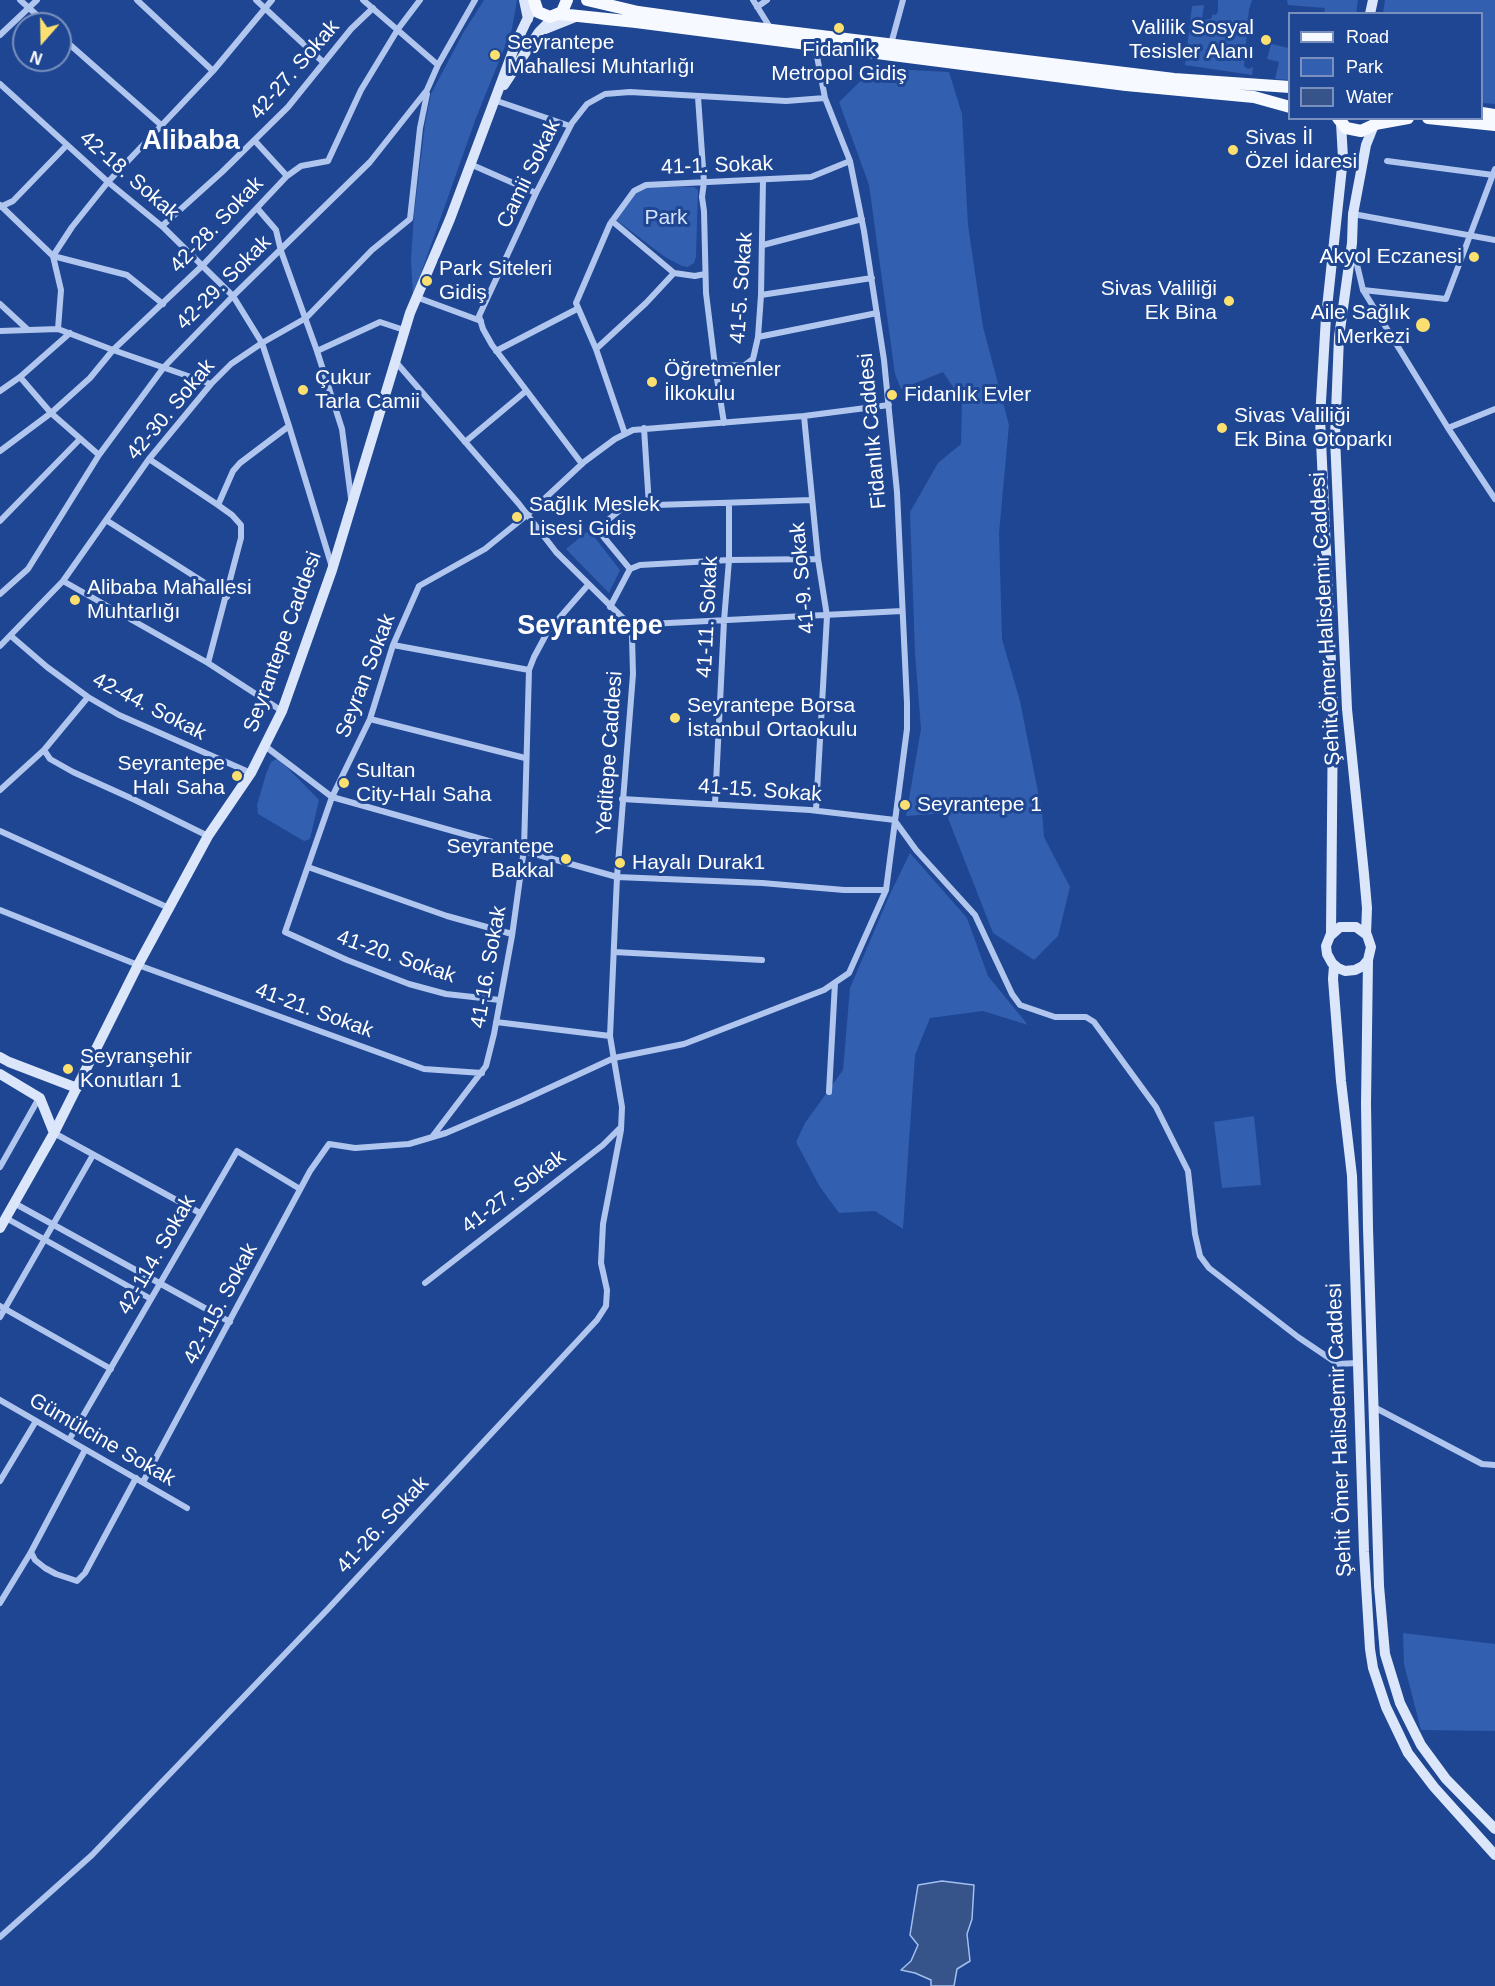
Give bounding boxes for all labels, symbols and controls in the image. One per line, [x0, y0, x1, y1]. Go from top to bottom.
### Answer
north arrow [12, 12, 72, 72]
legend [1288, 12, 1483, 120]
street label: 42-27. Sokak [245, 15, 345, 125]
place label: Valilik Sosyal Tesisler Alanı [1129, 15, 1254, 65]
marker: Fidanlık Metropol Gidiş [832, 21, 846, 35]
text: Road [1346, 27, 1389, 47]
place label: Seyrantepe Mahallesi Muhtarlığı [507, 30, 695, 80]
marker: Valilik Sosyal Tesisler Alanı [1259, 33, 1273, 47]
place label: Fidanlık Metropol Gidiş [771, 37, 907, 87]
text: N [28, 48, 45, 67]
marker: Seyrantepe Mahallesi Muhtarlığı [488, 48, 502, 62]
text: Park [1346, 57, 1383, 77]
text: Water [1346, 87, 1393, 107]
street label: Camii Sokak [492, 116, 566, 232]
place label: Sivas İl Özel İdaresi [1245, 125, 1357, 175]
street label: 42-18. Sokak [74, 126, 184, 226]
district label: Alibaba [142, 126, 240, 158]
marker: Sivas İl Özel İdaresi [1226, 143, 1240, 157]
street label: 41-1. Sokak [661, 151, 773, 181]
street label: 42-28. Sokak [165, 172, 269, 278]
park label: Park [644, 205, 688, 231]
street label: 42-29. Sokak [171, 230, 277, 336]
street label: 41-5. Sokak [726, 231, 758, 345]
place label: Akyol Eczanesi [1320, 244, 1462, 270]
marker: Akyol Eczanesi [1467, 250, 1481, 264]
place label: Park Siteleri Gidiş [439, 256, 552, 306]
marker: Park Siteleri Gidiş [420, 274, 434, 288]
place label: Sivas Valiliği Ek Bina [1101, 276, 1217, 326]
marker: Sivas Valiliği Ek Bina [1222, 294, 1236, 308]
place label: Aile Sağlık Merkezi [1311, 300, 1410, 350]
marker: Aile Sağlık Merkezi [1414, 316, 1432, 334]
street label: Fidanlık Caddesi [854, 352, 892, 510]
street label: 42-30. Sokak [122, 355, 220, 465]
place label: Öğretmenler İlkokulu [664, 357, 781, 407]
place label: Çukur Tarla Camii [315, 365, 420, 415]
marker: Öğretmenler İlkokulu [645, 375, 659, 389]
place label: Fidanlık Evler [904, 382, 1031, 408]
marker: Çukur Tarla Camii [296, 383, 310, 397]
marker: Fidanlık Evler [885, 388, 899, 402]
place label: Sivas Valiliği Ek Bina Otoparkı [1234, 403, 1393, 453]
marker: Sivas Valiliği Ek Bina Otoparkı [1215, 421, 1229, 435]
street label: Şehit Ömer Halisdemir Caddesi [1306, 471, 1346, 767]
place label: Sağlık Meslek Lisesi Gidiş [529, 492, 660, 542]
marker: Sağlık Meslek Lisesi Gidiş [510, 510, 524, 524]
street label: 41-9. Sokak [786, 521, 820, 635]
street label: Seyrantepe Caddesi [239, 548, 327, 736]
street label: 41-11. Sokak [692, 555, 724, 679]
place label: Alibaba Mahallesi Muhtarlığı [87, 575, 252, 625]
marker: Alibaba Mahallesi Muhtarlığı [68, 593, 82, 607]
street label: Seyran Sokak [331, 610, 401, 742]
district label: Seyrantepe [517, 611, 663, 643]
street label: 42-44. Sokak [88, 668, 210, 746]
street label: Yeditepe Caddesi [592, 670, 628, 836]
place label: Seyrantepe Borsa İstanbul Ortaokulu [687, 693, 857, 743]
marker: Seyrantepe Borsa İstanbul Ortaokulu [668, 711, 682, 725]
place label: Seyrantepe Halı Saha [118, 751, 225, 801]
place label: Sultan City-Halı Saha [356, 758, 491, 808]
marker: Seyrantepe Halı Saha [230, 769, 244, 783]
street label: 41-15. Sokak [697, 774, 823, 808]
marker: Sultan City-Halı Saha [337, 776, 351, 790]
place label: Seyrantepe 1 [917, 792, 1042, 818]
marker: Seyrantepe 1 [898, 798, 912, 812]
place label: Seyrantepe Bakkal [447, 834, 554, 884]
place label: Hayalı Durak1 [632, 850, 765, 876]
marker: Seyrantepe Bakkal [559, 852, 573, 866]
marker: Hayalı Durak1 [613, 856, 627, 870]
street label: 41-16. Sokak [466, 904, 512, 1030]
street label: 41-20. Sokak [333, 925, 459, 989]
street label: 41-21. Sokak [252, 978, 376, 1044]
place label: Seyranşehir Konutları 1 [80, 1044, 192, 1094]
marker: Seyranşehir Konutları 1 [61, 1062, 75, 1076]
street label: 41-27. Sokak [457, 1145, 571, 1239]
street label: 42-114. Sokak [113, 1191, 201, 1319]
street label: 42-115. Sokak [178, 1239, 264, 1369]
street label: Şehit Ömer Halisdemir Caddesi [1322, 1283, 1358, 1577]
street label: Gümülcine Sokak [24, 1388, 180, 1492]
street label: 41-26. Sokak [332, 1471, 434, 1579]

